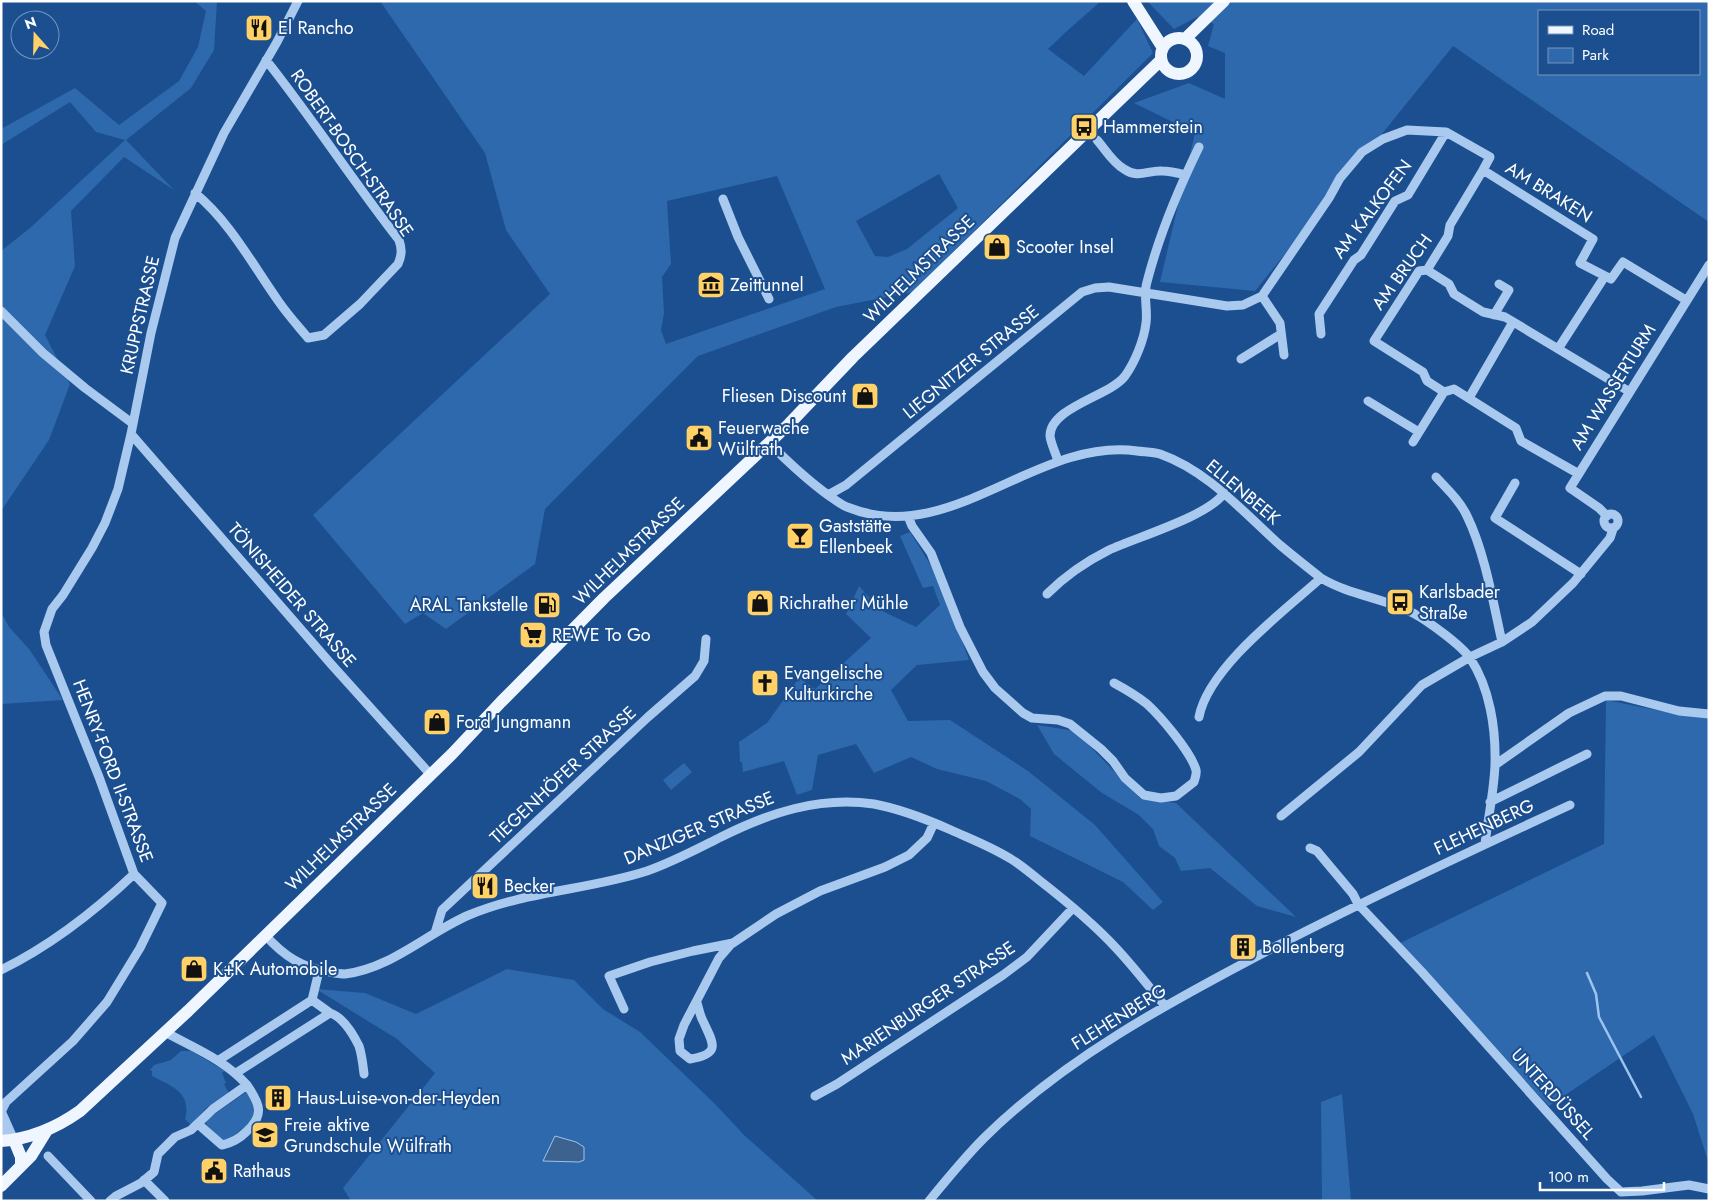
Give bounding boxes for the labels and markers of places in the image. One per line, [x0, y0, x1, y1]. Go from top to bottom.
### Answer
restaurant icon: El Rancho [244, 13, 274, 43]
place label: El Rancho [278, 15, 354, 41]
bus stop icon: Hammerstein [1069, 112, 1099, 142]
place label: Hammerstein [1103, 114, 1203, 140]
shop icon: Scooter Insel [982, 232, 1012, 262]
place label: Scooter Insel [1016, 234, 1114, 260]
museum icon: Zeittunnel [696, 270, 726, 300]
place label: Zeittunnel [730, 272, 804, 298]
shop icon: Fliesen Discount [850, 381, 880, 411]
place label: Fliesen Discount [722, 383, 847, 409]
place label: Feuerwache Wülfrath [718, 415, 809, 462]
public building icon: Feuerwache Wülfrath [684, 423, 714, 453]
place label: Gaststätte Ellenbeek [819, 513, 893, 560]
bar icon: Gaststätte Ellenbeek [785, 521, 815, 551]
place label: Karlsbader Straße [1419, 579, 1501, 626]
bus stop icon: Karlsbader Straße [1385, 587, 1415, 617]
shop icon: Richrather Mühle [745, 588, 775, 618]
fuel station icon: ARAL Tankstelle [532, 590, 562, 620]
place label: Richrather Mühle [779, 590, 908, 616]
place label: ARAL Tankstelle [410, 592, 528, 618]
supermarket icon: REWE To Go [518, 620, 548, 650]
place label: REWE To Go [552, 622, 651, 648]
place label: Evangelische Kulturkirche [784, 660, 883, 707]
church icon: Evangelische Kulturkirche [750, 668, 780, 698]
shop icon: Ford Jungmann [422, 707, 452, 737]
place label: Ford Jungmann [456, 709, 571, 735]
restaurant icon: Becker [470, 871, 500, 901]
place label: Becker [504, 873, 556, 899]
building icon: Bollenberg [1228, 932, 1258, 962]
place label: Bollenberg [1262, 934, 1345, 960]
shop icon: K+K Automobile [179, 954, 209, 984]
place label: K+K Automobile [213, 956, 337, 982]
building icon: Haus-Luise-von-der-Heyden [263, 1083, 293, 1113]
place label: Haus-Luise-von-der-Heyden [297, 1085, 500, 1111]
place label: Freie aktive Grundschule Wülfrath [284, 1112, 452, 1159]
school or university icon: Freie aktive Grundschule Wülfrath [250, 1120, 280, 1150]
public building icon: Rathaus [199, 1156, 229, 1186]
place label: Rathaus [233, 1158, 291, 1184]

